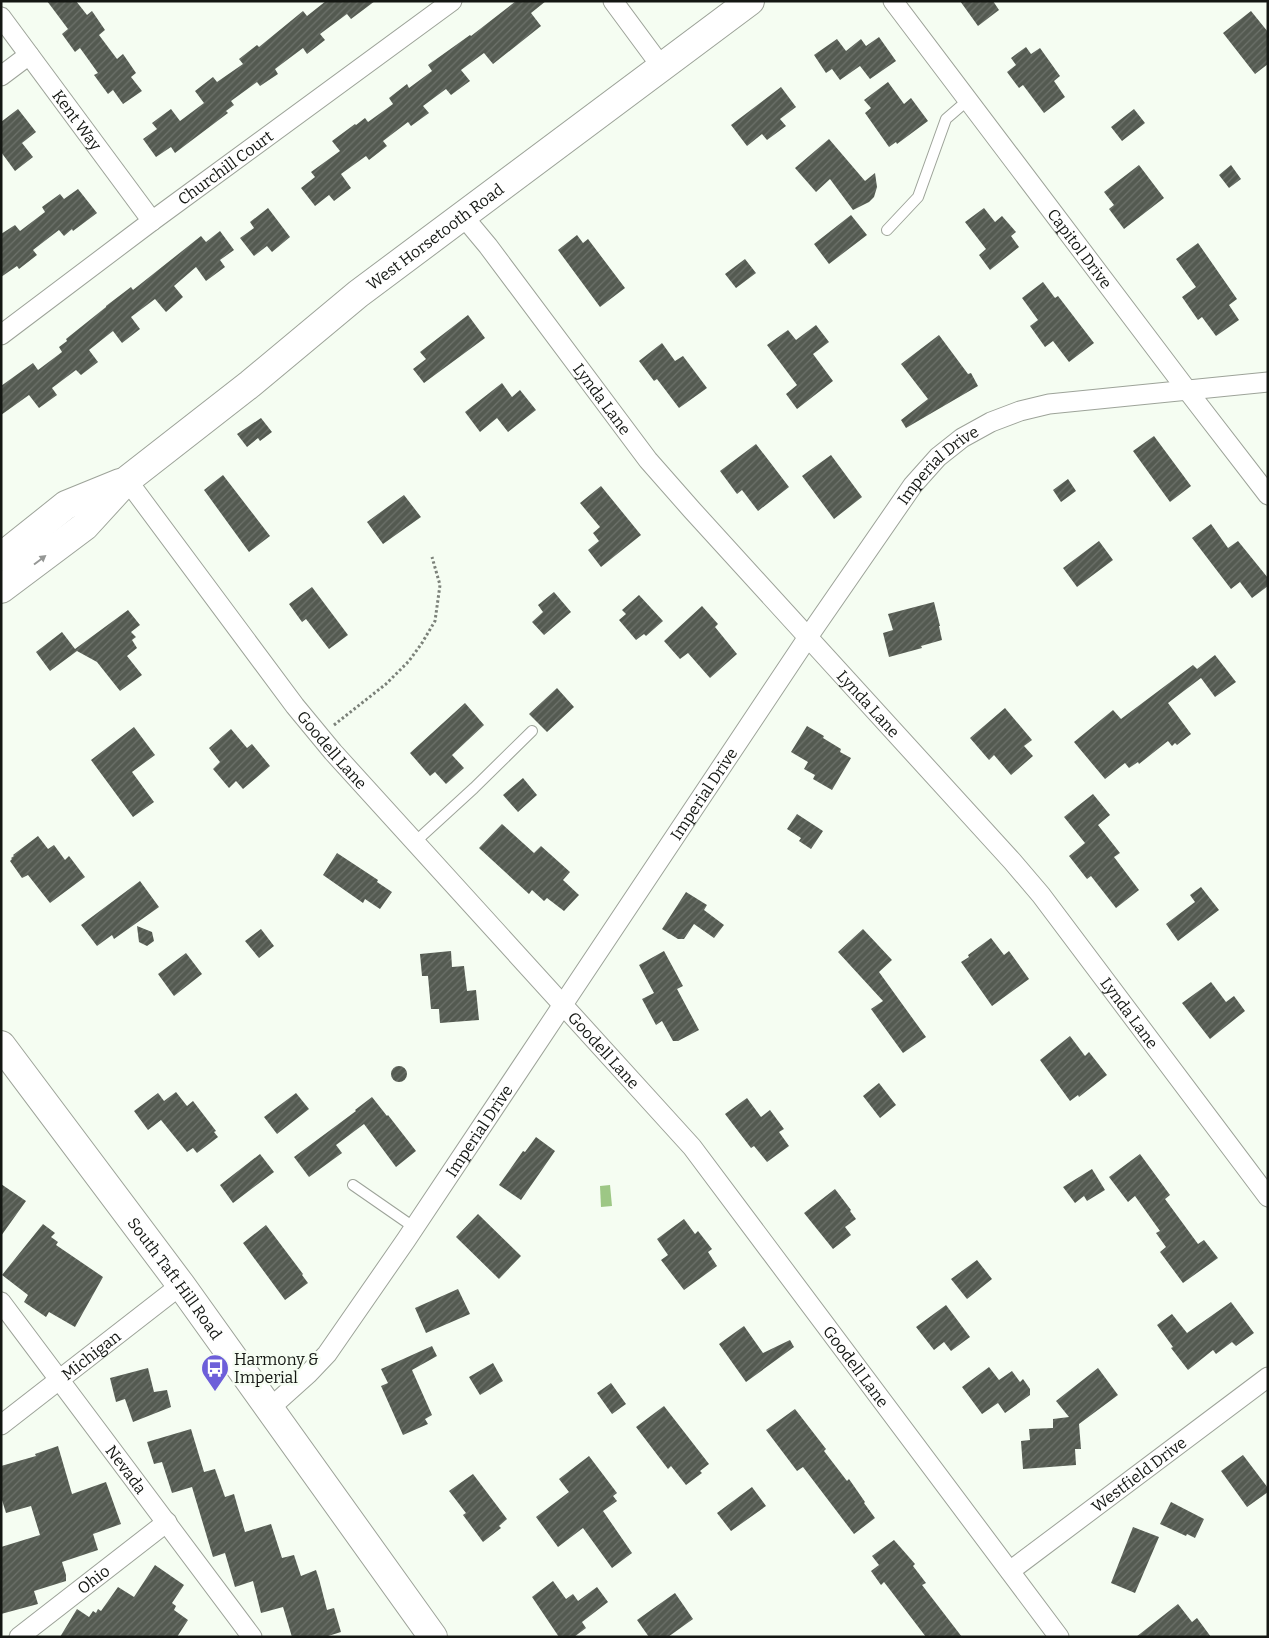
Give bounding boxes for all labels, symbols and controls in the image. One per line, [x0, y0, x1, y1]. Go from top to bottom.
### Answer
street label: Kent Way [48, 86, 106, 155]
street label: Churchill Court [174, 126, 277, 209]
street label: West Horsetooth Road [363, 179, 508, 294]
street label: Capitol Drive [1043, 205, 1116, 292]
street label: Lynda Lane [569, 360, 635, 439]
street label: Imperial Drive [893, 422, 982, 508]
one-way arrow [33, 555, 47, 565]
street label: Lynda Lane [833, 667, 904, 742]
street label: Goodell Lane [293, 707, 371, 793]
street label: Imperial Drive [666, 744, 741, 844]
street label: Lynda Lane [1096, 974, 1162, 1053]
street label: Goodell Lane [564, 1008, 643, 1093]
street label: Imperial Drive [442, 1081, 517, 1181]
street label: South Taft Hill Road [124, 1214, 226, 1344]
street label: Goodell Lane [819, 1322, 893, 1411]
street label: Michigan [58, 1327, 125, 1384]
place label: Harmony & Imperial [234, 1350, 319, 1387]
bus stop icon: Harmony & Imperial [200, 1353, 230, 1392]
street label: Westfield Drive [1088, 1433, 1190, 1516]
street label: Nevada [102, 1442, 150, 1498]
street label: Ohio [74, 1561, 113, 1598]

